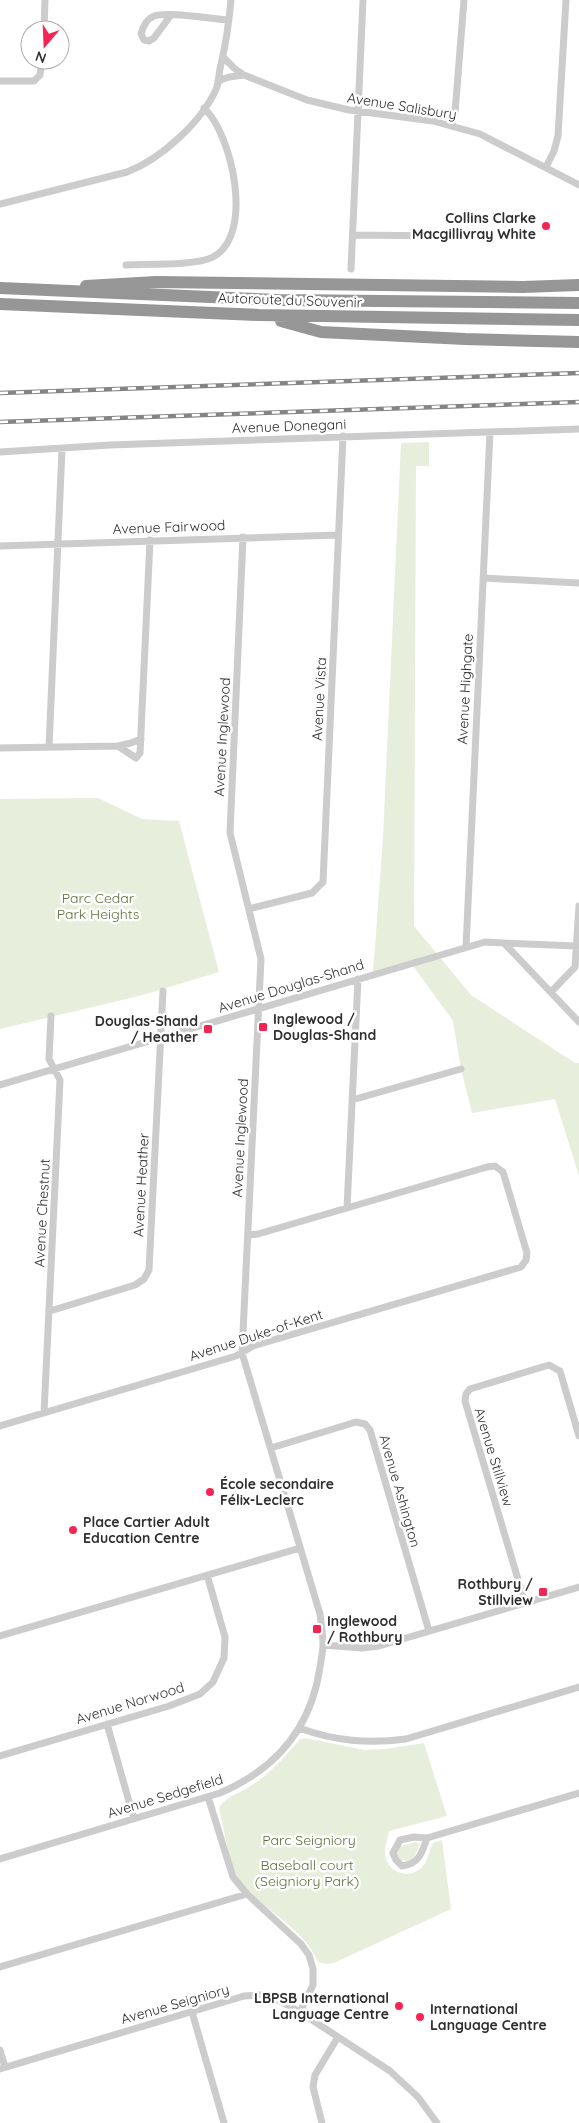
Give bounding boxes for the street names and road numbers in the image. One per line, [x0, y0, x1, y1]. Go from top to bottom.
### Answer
street label: Avenue Salisbury [346, 88, 458, 124]
street label: Autoroute du Souvenir [218, 288, 363, 312]
street label: Avenue Donegani [231, 415, 347, 437]
street label: Avenue Fairwood [112, 516, 226, 538]
street label: Avenue Highgate [453, 633, 477, 745]
street label: Avenue Vista [308, 657, 330, 741]
street label: Avenue Inglewood [210, 677, 234, 797]
street label: Avenue Douglas-Shand [216, 955, 366, 1017]
street label: Avenue Inglewood [228, 1078, 252, 1198]
street label: Avenue Heather [129, 1132, 153, 1238]
street label: Avenue Chestnut [30, 1158, 54, 1268]
street label: Avenue Duke-of-Kent [187, 1305, 325, 1365]
street label: Avenue Stillview [470, 1405, 518, 1509]
street label: Avenue Ashington [375, 1433, 425, 1549]
street label: Avenue Norwood [74, 1678, 186, 1728]
street label: Avenue Sedgefield [105, 1770, 225, 1822]
street label: Avenue Seigniory [119, 1980, 231, 2028]

